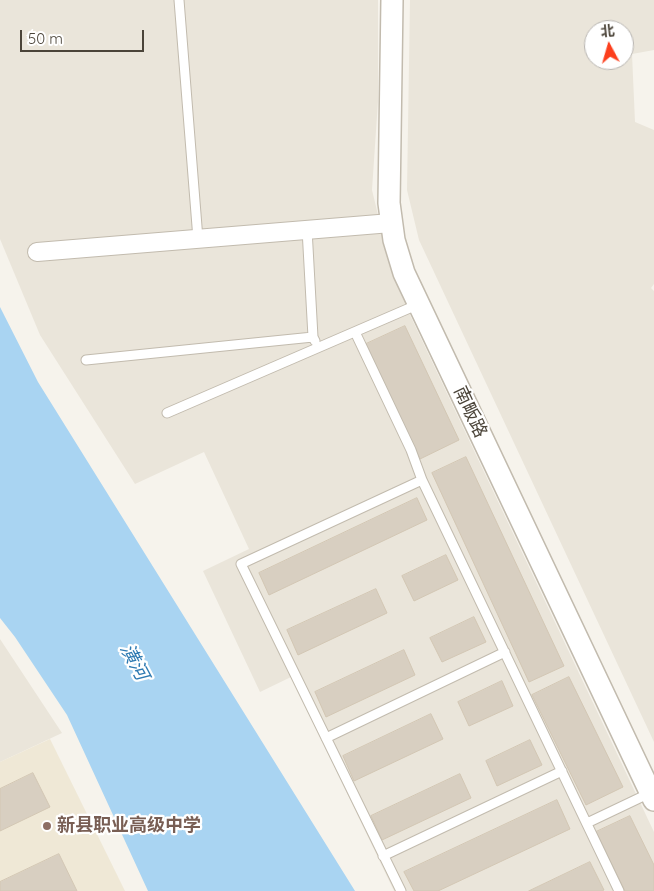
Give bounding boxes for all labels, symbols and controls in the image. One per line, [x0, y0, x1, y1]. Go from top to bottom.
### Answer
scale bar [22, 20, 146, 52]
north arrow [584, 20, 634, 70]
text: 北 [600, 21, 615, 41]
text: 50 m [28, 29, 63, 48]
street label: 南畈路 [449, 383, 491, 441]
water label: 潢河 [115, 640, 153, 684]
place label: 新县职业高级中学 [57, 815, 201, 837]
marker: 新县职业高级中学 [41, 820, 53, 832]

